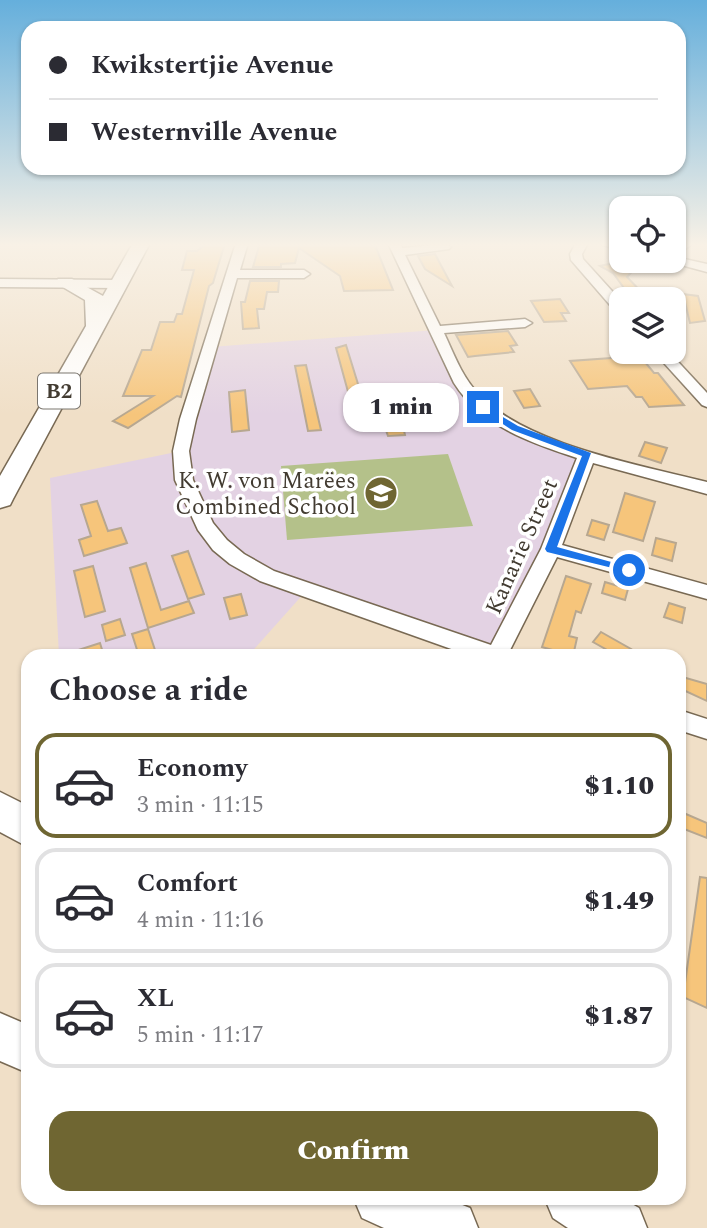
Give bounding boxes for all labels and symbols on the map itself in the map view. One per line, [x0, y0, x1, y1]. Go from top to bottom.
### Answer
road number: B2 [38, 374, 80, 408]
callout: 1 min [343, 382, 458, 432]
route end [467, 391, 499, 423]
place label: K. W. von Marëes Combined School [175, 464, 356, 525]
street label: Kanarie Street [477, 473, 568, 620]
school or university icon: K. W. von Marëes Combined School [362, 474, 400, 512]
route start [613, 554, 645, 586]

